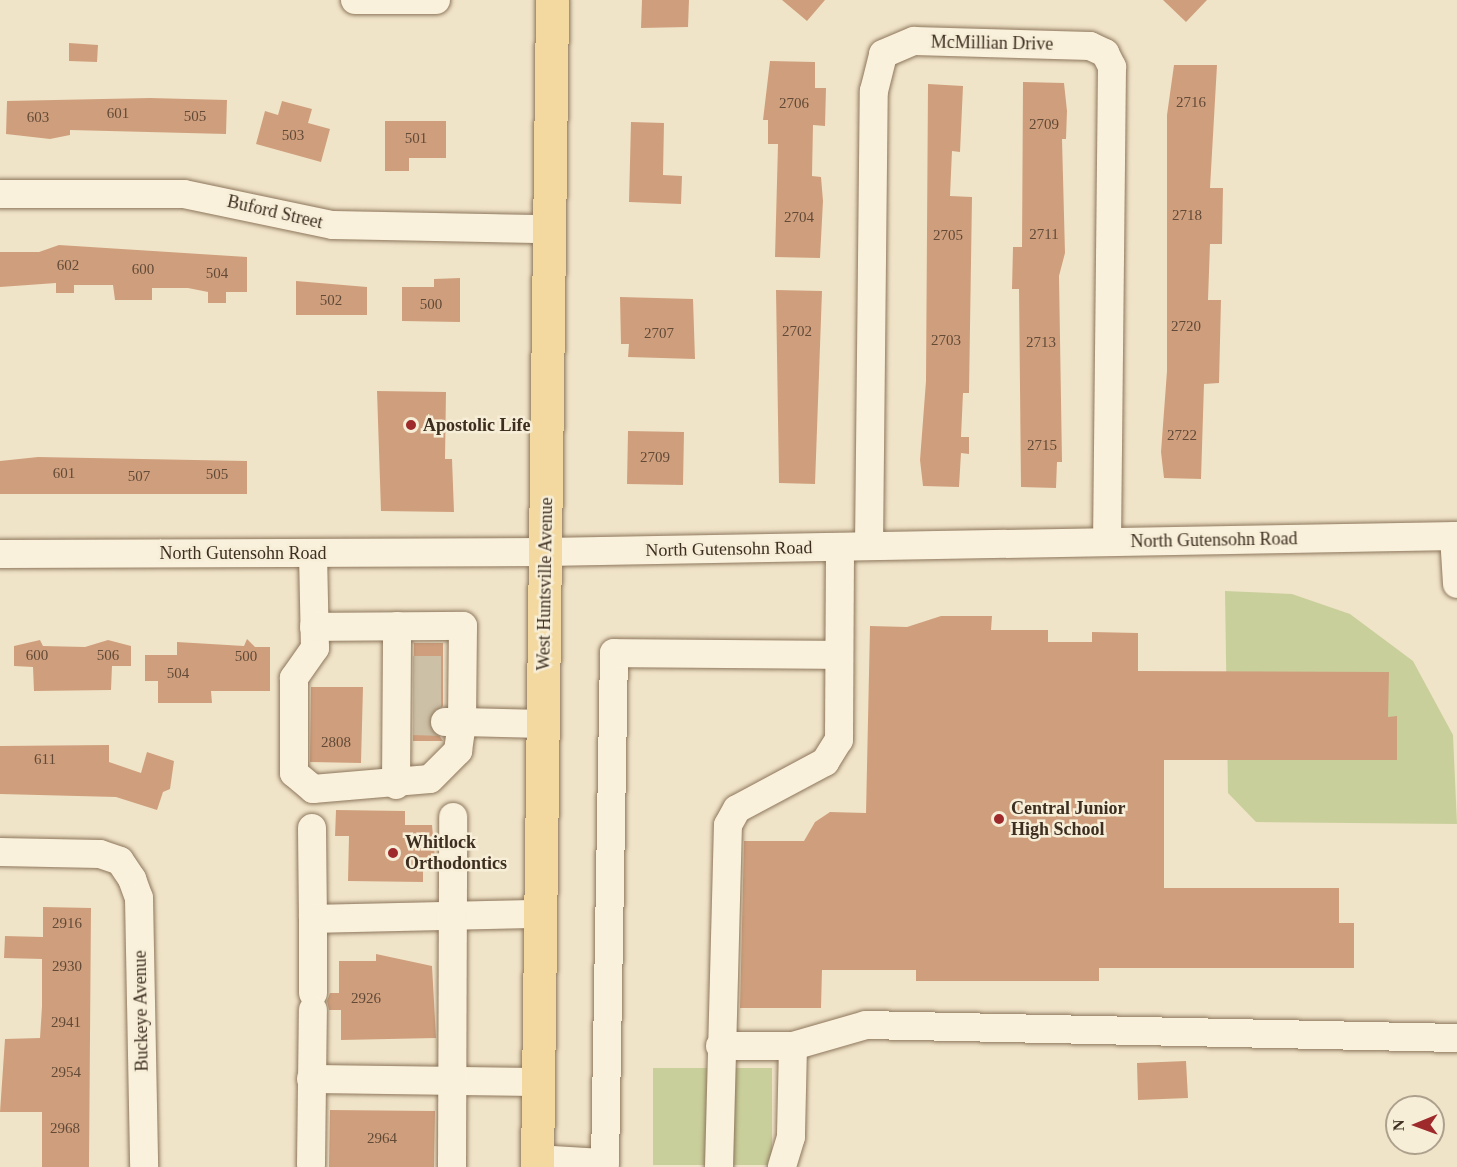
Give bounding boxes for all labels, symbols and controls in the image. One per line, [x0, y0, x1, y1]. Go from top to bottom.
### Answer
street label: McMillian Drive [931, 31, 1053, 55]
house number: 2716 [1176, 94, 1206, 112]
house number: 2706 [779, 95, 809, 113]
house number: 601 [107, 105, 129, 123]
house number: 505 [184, 108, 206, 126]
house number: 603 [27, 109, 49, 127]
house number: 2709 [1029, 116, 1059, 134]
house number: 503 [282, 127, 304, 145]
house number: 501 [405, 130, 427, 148]
street label: Buford Street [225, 191, 325, 233]
house number: 2718 [1172, 207, 1202, 225]
house number: 2704 [784, 209, 814, 227]
house number: 2711 [1029, 226, 1059, 244]
house number: 2705 [933, 227, 963, 245]
house number: 602 [57, 257, 79, 275]
house number: 600 [132, 261, 154, 279]
house number: 504 [206, 265, 228, 283]
house number: 502 [320, 292, 342, 310]
house number: 500 [420, 296, 442, 314]
house number: 2720 [1171, 318, 1201, 336]
house number: 2702 [782, 323, 812, 341]
house number: 2707 [644, 325, 674, 343]
house number: 2703 [931, 332, 961, 350]
house number: 2713 [1026, 334, 1056, 352]
place label: Apostolic Life [423, 414, 530, 436]
marker: Apostolic Life [404, 418, 418, 432]
house number: 2722 [1167, 427, 1197, 445]
house number: 2715 [1027, 437, 1057, 455]
house number: 2709 [640, 449, 670, 467]
house number: 601 [53, 465, 75, 483]
house number: 505 [206, 466, 228, 484]
house number: 507 [128, 468, 150, 486]
street label: West Huntsville Avenue [533, 497, 557, 671]
street label: North Gutensohn Road [1130, 528, 1298, 552]
street label: North Gutensohn Road [645, 537, 813, 561]
street label: North Gutensohn Road [160, 542, 326, 564]
house number: 600 [26, 647, 48, 665]
house number: 506 [97, 647, 119, 665]
house number: 500 [235, 648, 257, 666]
house number: 504 [167, 665, 189, 683]
house number: 2808 [321, 734, 351, 752]
house number: 611 [34, 751, 56, 769]
place label: Central Junior High School [1011, 798, 1125, 840]
marker: Central Junior High School [992, 812, 1006, 826]
place label: Whitlock Orthodontics [405, 832, 507, 874]
marker: Whitlock Orthodontics [386, 846, 400, 860]
house number: 2916 [52, 915, 82, 933]
street label: Buckeye Avenue [129, 950, 153, 1072]
house number: 2930 [52, 958, 82, 976]
house number: 2926 [351, 990, 381, 1008]
house number: 2941 [51, 1014, 81, 1032]
house number: 2954 [51, 1064, 81, 1082]
north arrow [1385, 1095, 1445, 1155]
text: N [1390, 1119, 1407, 1131]
house number: 2968 [50, 1120, 80, 1138]
house number: 2964 [367, 1130, 397, 1148]

